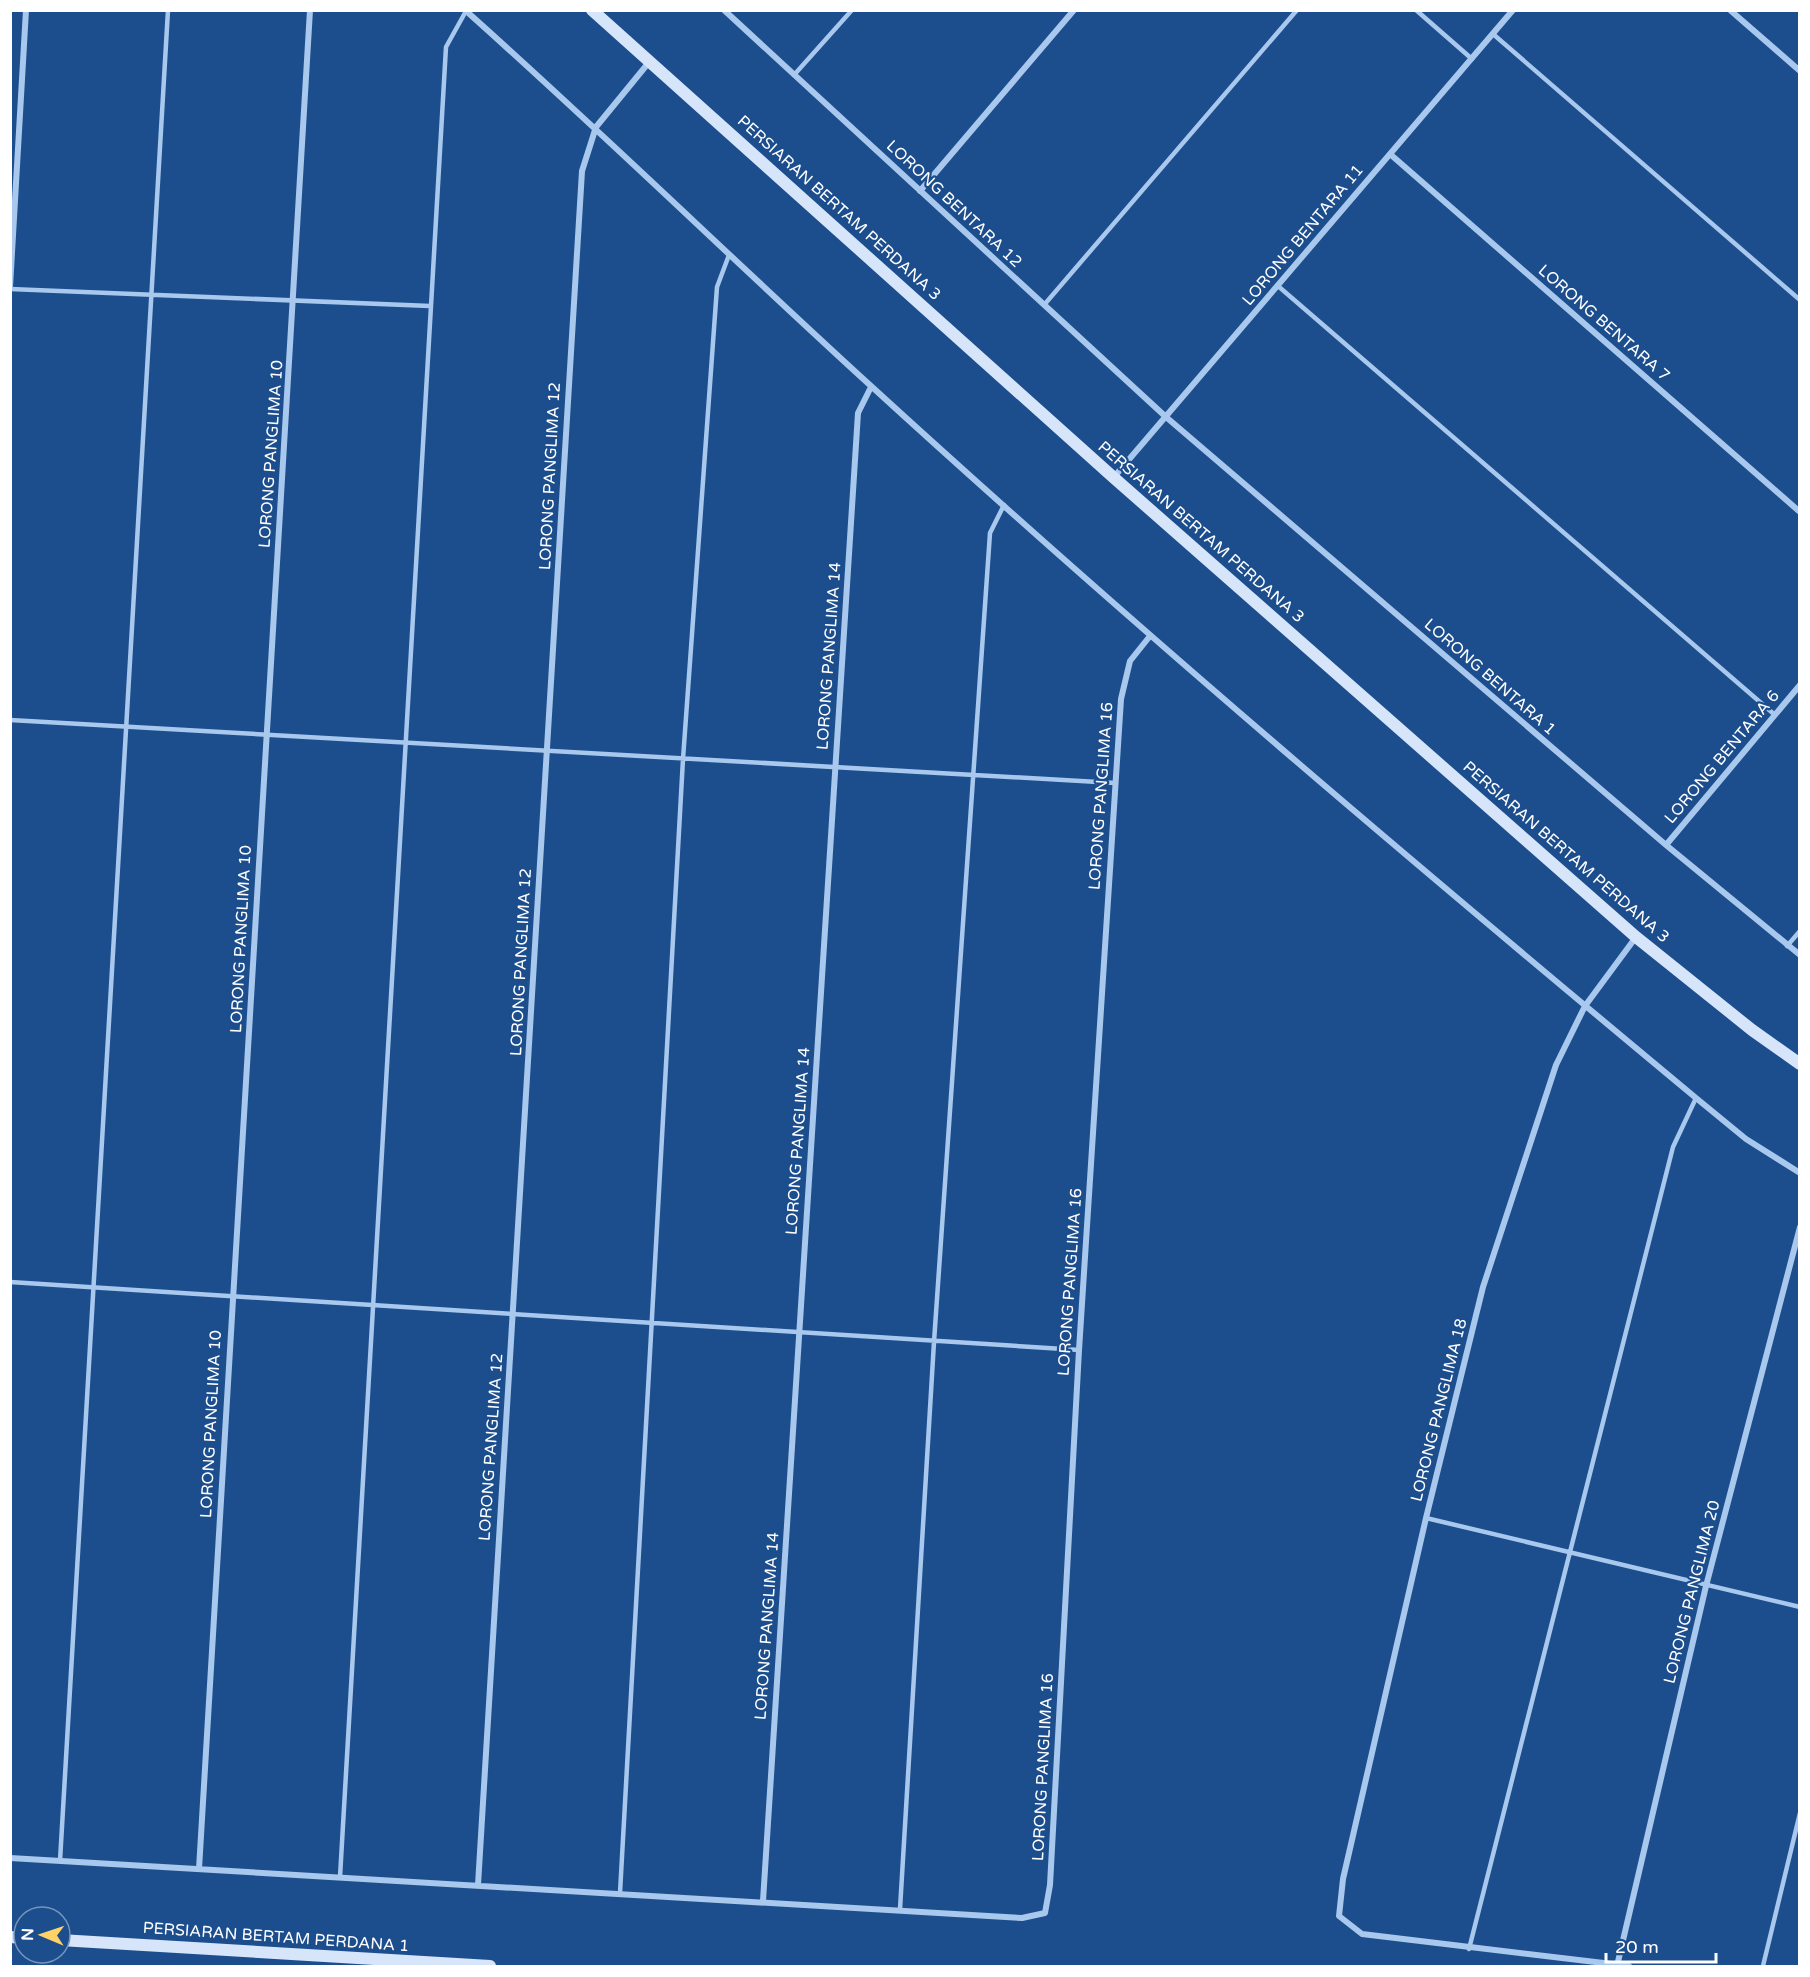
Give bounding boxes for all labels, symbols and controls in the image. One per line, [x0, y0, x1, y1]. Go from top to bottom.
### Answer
street label: PERSIARAN BERTAM PERDANA 3 [733, 111, 945, 305]
street label: LORONG BENTARA 12 [882, 136, 1026, 272]
street label: LORONG BENTARA 11 [1238, 160, 1368, 310]
street label: LORONG BENTARA 7 [1534, 260, 1674, 386]
street label: LORONG PANGLIMA 10 [254, 359, 288, 549]
street label: LORONG PANGLIMA 12 [535, 382, 565, 570]
street label: PERSIARAN BERTAM PERDANA 3 [1094, 437, 1308, 627]
street label: LORONG PANGLIMA 14 [812, 561, 846, 751]
street label: LORONG BENTARA 1 [1420, 614, 1560, 740]
street label: LORONG BENTARA 6 [1660, 686, 1784, 828]
street label: LORONG PANGLIMA 16 [1084, 701, 1118, 891]
street label: PERSIARAN BERTAM PERDANA 3 [1459, 757, 1673, 947]
street label: LORONG PANGLIMA 10 [226, 845, 256, 1033]
street label: LORONG PANGLIMA 12 [506, 868, 536, 1056]
street label: LORONG PANGLIMA 14 [781, 1046, 815, 1236]
street label: LORONG PANGLIMA 16 [1053, 1187, 1087, 1377]
street label: LORONG PANGLIMA 18 [1407, 1316, 1471, 1504]
street label: LORONG PANGLIMA 10 [196, 1330, 226, 1518]
street label: LORONG PANGLIMA 12 [474, 1352, 508, 1542]
street label: LORONG PANGLIMA 20 [1660, 1498, 1724, 1686]
street label: LORONG PANGLIMA 14 [750, 1531, 784, 1721]
street label: LORONG PANGLIMA 16 [1028, 1673, 1058, 1861]
north arrow [12, 1905, 72, 1965]
street label: PERSIARAN BERTAM PERDANA 1 [142, 1918, 410, 1956]
scale bar [1606, 1926, 1716, 1964]
text: N [18, 1928, 38, 1941]
text: 20 m [1615, 1936, 1659, 1958]

